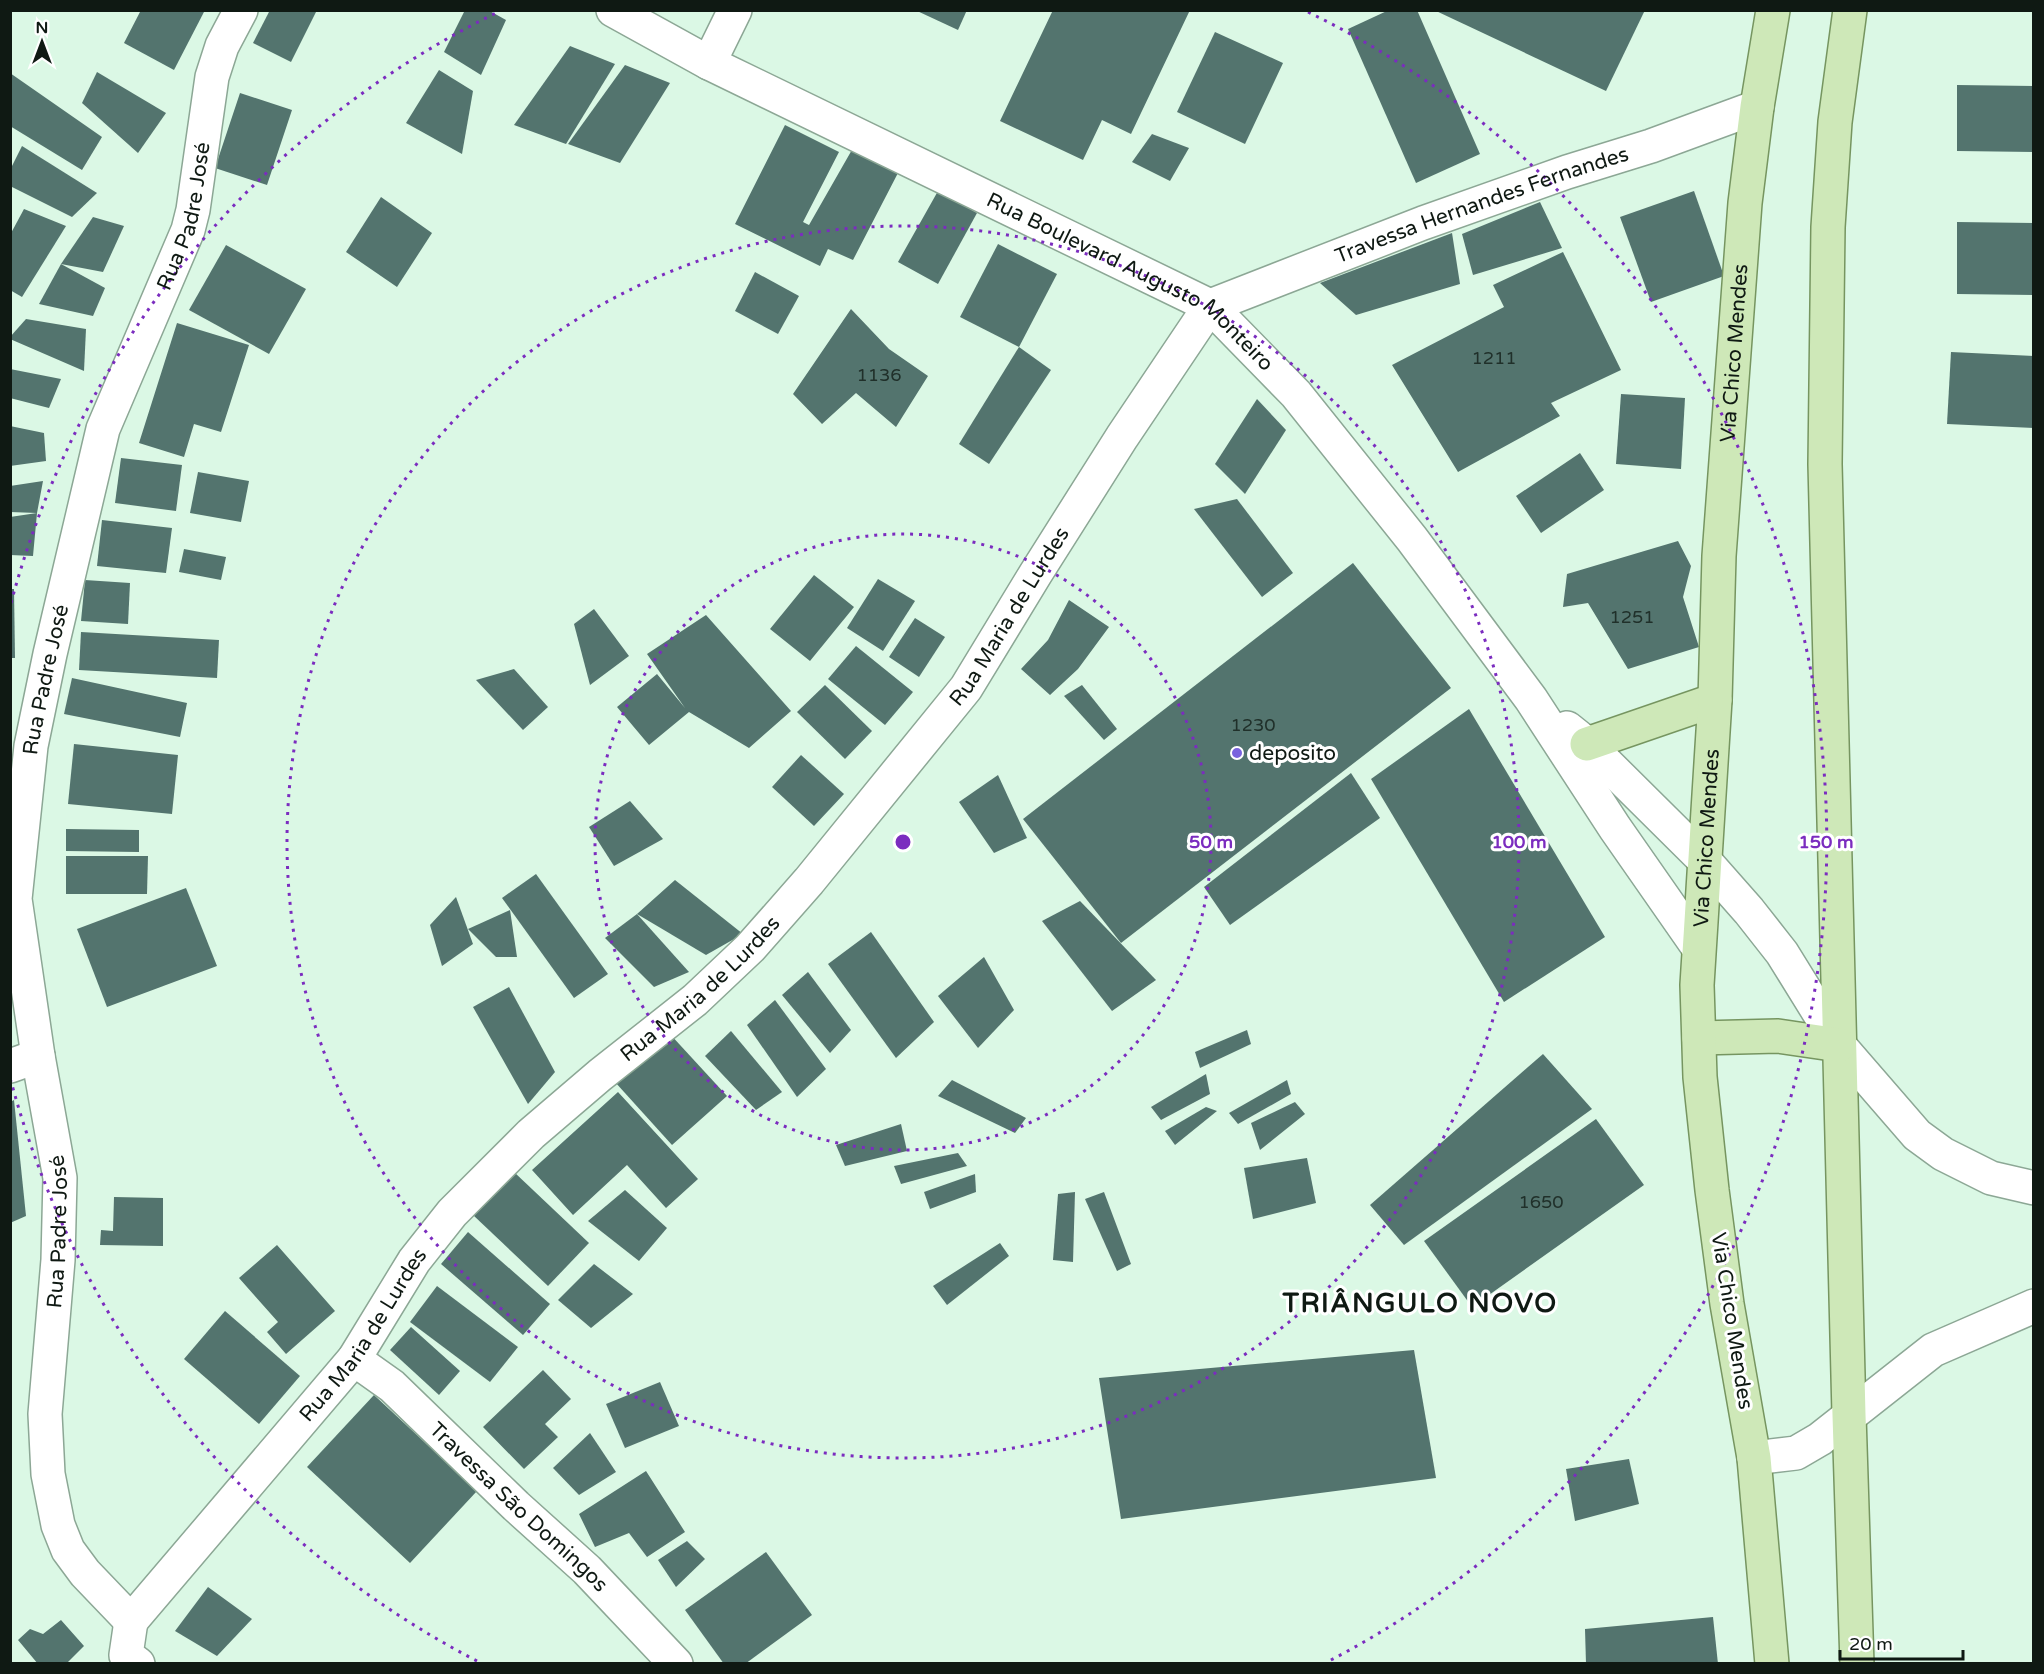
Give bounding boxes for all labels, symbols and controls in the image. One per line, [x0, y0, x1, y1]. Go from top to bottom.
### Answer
north arrow [12, 12, 72, 72]
text: N [36, 18, 48, 38]
street label: Rua Padre José [151, 140, 215, 294]
street label: Travessa Hernandes Fernandes [1332, 141, 1631, 269]
street label: Rua Boulevard Augusto Monteiro [983, 187, 1279, 376]
street label: Via Chico Mendes [1715, 263, 1753, 443]
house number: 1211 [1471, 347, 1517, 369]
house number: 1136 [856, 364, 902, 386]
street label: Rua Maria de Lurdes [944, 522, 1074, 711]
street label: Rua Padre José [18, 602, 74, 756]
house number: 1251 [1609, 606, 1655, 628]
house number: 1230 [1230, 714, 1276, 736]
place label: deposito [1249, 741, 1336, 766]
marker: deposito [1230, 746, 1244, 760]
street label: Via Chico Mendes [1688, 748, 1724, 928]
text: 50 m [1189, 831, 1233, 853]
text: 100 m [1491, 831, 1547, 853]
text: 150 m [1798, 831, 1854, 853]
centre of rings [893, 832, 913, 852]
street label: Rua Maria de Lurdes [615, 911, 785, 1067]
street label: Rua Padre José [41, 1153, 73, 1309]
house number: 1650 [1518, 1191, 1564, 1213]
street label: Via Chico Mendes [1706, 1231, 1758, 1411]
street label: Rua Maria de Lurdes [294, 1243, 432, 1427]
district label: TRIÂNGULO NOVO [1281, 1287, 1558, 1320]
street label: Travessa São Domingos [424, 1417, 613, 1597]
scale bar [1840, 1623, 1963, 1661]
text: 20 m [1849, 1633, 1893, 1655]

